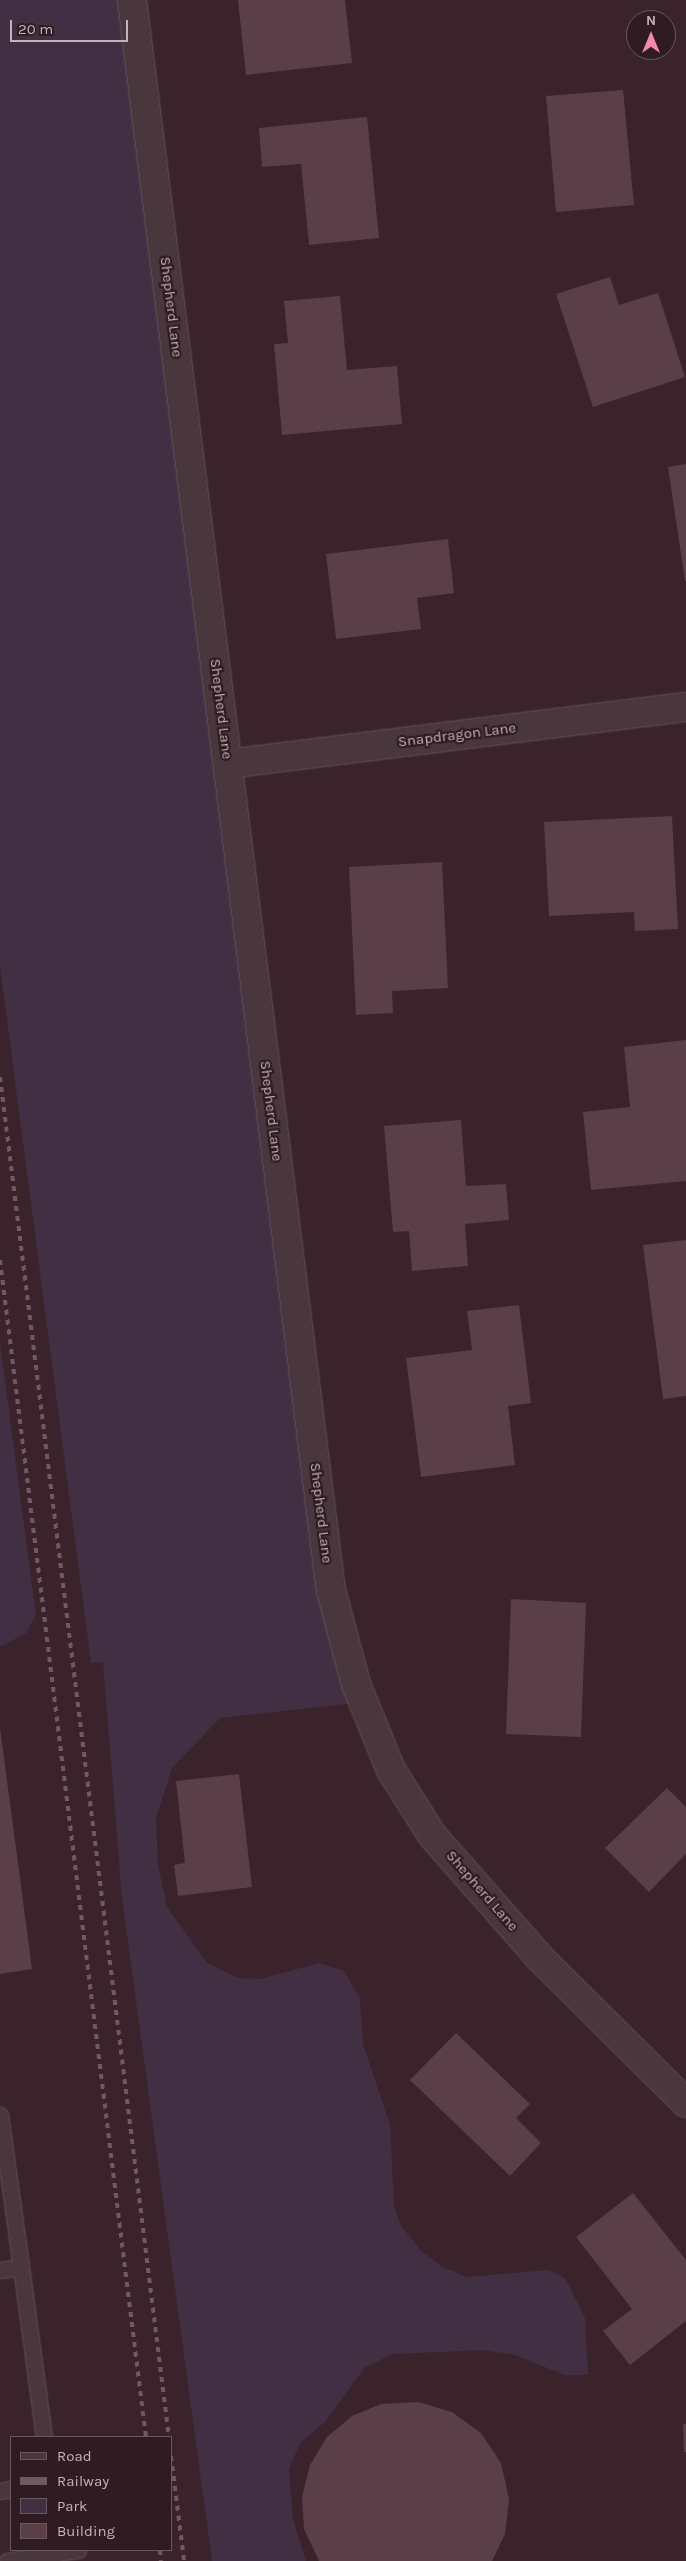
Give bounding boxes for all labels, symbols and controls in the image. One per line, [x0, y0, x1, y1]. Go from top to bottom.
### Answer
scale bar [12, 10, 130, 42]
north arrow [626, 10, 676, 60]
text: N [646, 12, 656, 29]
text: 20 m [18, 20, 53, 38]
street label: Shepherd Lane [156, 256, 186, 358]
street label: Shepherd Lane [206, 658, 236, 760]
street label: Snapdragon Lane [397, 719, 517, 751]
street label: Shepherd Lane [256, 1060, 286, 1162]
street label: Shepherd Lane [306, 1462, 336, 1564]
street label: Shepherd Lane [442, 1847, 522, 1935]
legend [10, 2436, 172, 2551]
text: Road [57, 2447, 92, 2465]
text: Railway [57, 2472, 109, 2490]
text: Park [57, 2497, 87, 2515]
text: Building [57, 2522, 115, 2540]

